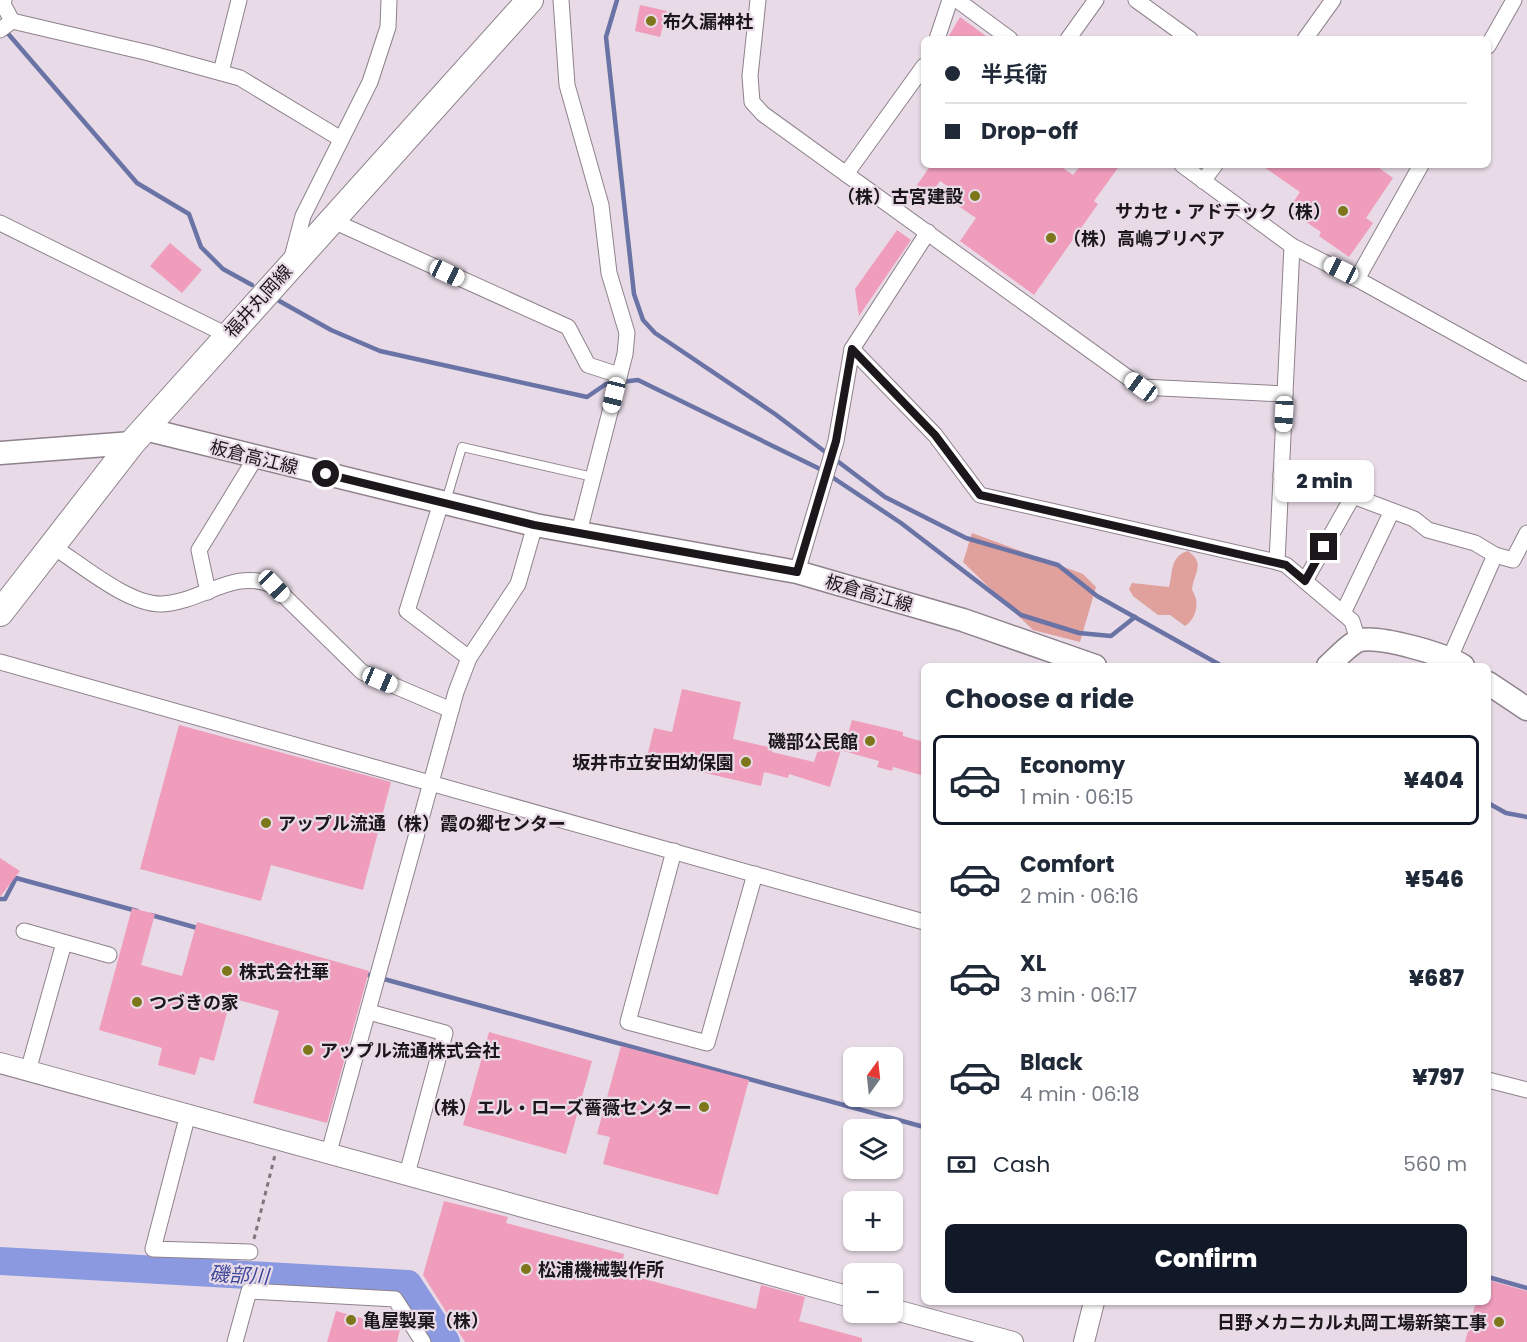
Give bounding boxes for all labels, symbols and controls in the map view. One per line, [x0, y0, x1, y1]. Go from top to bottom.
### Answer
place label: 布久漏神社 [663, 9, 753, 34]
marker: 布久漏神社 [644, 14, 658, 28]
text: 半兵衛 [981, 59, 1047, 90]
text: Drop-off [981, 116, 1078, 147]
place label: （株）古宮建設 [837, 184, 963, 209]
marker: （株）古宮建設 [968, 189, 982, 203]
place label: サカセ・アドテック（株） [1115, 199, 1331, 224]
marker: サカセ・アドテック（株） [1336, 204, 1350, 218]
place label: （株）高嶋プリペア [1063, 226, 1225, 251]
marker: （株）高嶋プリペア [1044, 231, 1058, 245]
car [1321, 254, 1361, 286]
car [427, 257, 467, 289]
street label: 福井丸岡線 [219, 259, 297, 343]
car [1121, 369, 1161, 405]
car [601, 375, 627, 415]
car [1274, 396, 1294, 432]
street label: 板倉高江線 [207, 434, 301, 480]
route start [312, 460, 339, 487]
callout: 2 min [1274, 460, 1374, 502]
text: 2 min [1296, 467, 1353, 495]
route end [1310, 533, 1337, 560]
car [255, 567, 293, 605]
street label: 板倉高江線 [822, 569, 916, 617]
car [360, 665, 400, 695]
text: Choose a ride [945, 680, 1134, 717]
place label: 磯部公民館 [768, 729, 858, 754]
marker: 磯部公民館 [863, 734, 877, 748]
place label: 坂井市立安田幼保園 [572, 750, 734, 775]
text: Economy [1020, 750, 1125, 781]
icon: car [948, 753, 1002, 807]
marker: 坂井市立安田幼保園 [739, 755, 753, 769]
text: ¥404 [1404, 765, 1464, 796]
text: 1 min · 06:15 [1020, 783, 1133, 811]
place label: アップル流通（株）霞の郷センター [278, 811, 566, 836]
marker: アップル流通（株）霞の郷センター [259, 816, 273, 830]
text: Comfort [1020, 849, 1114, 880]
icon: car [948, 852, 1002, 906]
text: ¥546 [1405, 864, 1464, 895]
text: 2 min · 06:16 [1020, 882, 1139, 910]
text: XL [1020, 948, 1046, 979]
icon: car [948, 951, 1002, 1005]
place label: 株式会社華 [239, 959, 329, 984]
text: ¥687 [1409, 963, 1464, 994]
marker: 株式会社華 [220, 964, 234, 978]
text: 3 min · 06:17 [1020, 981, 1137, 1009]
place label: つづきの家 [149, 990, 239, 1015]
marker: つづきの家 [130, 995, 144, 1009]
place label: アップル流通株式会社 [320, 1038, 500, 1063]
marker: アップル流通株式会社 [301, 1043, 315, 1057]
north arrow [843, 1047, 903, 1107]
map controls [843, 1047, 903, 1323]
text: Black [1020, 1047, 1083, 1078]
icon: car [948, 1050, 1002, 1104]
text: ¥797 [1412, 1062, 1464, 1093]
text: 4 min · 06:18 [1020, 1080, 1140, 1108]
place label: （株）エル・ローズ薔薇センター [423, 1095, 692, 1120]
marker: （株）エル・ローズ薔薇センター [697, 1100, 711, 1114]
button: layers [843, 1119, 903, 1179]
icon: cash [945, 1148, 978, 1181]
text: Cash [993, 1149, 1050, 1180]
text: 560 m [1403, 1150, 1467, 1178]
button: + [843, 1191, 903, 1251]
button: Confirm [945, 1224, 1467, 1293]
place label: 松浦機械製作所 [538, 1257, 664, 1282]
water label: 磯部川 [208, 1259, 272, 1291]
marker: 松浦機械製作所 [519, 1262, 533, 1276]
button: − [843, 1263, 903, 1323]
place label: 亀屋製菓（株） [363, 1308, 489, 1333]
place label: 日野メカニカル丸岡工場新築工事 [1217, 1310, 1487, 1335]
marker: 亀屋製菓（株） [344, 1313, 358, 1327]
marker: 日野メカニカル丸岡工場新築工事 [1492, 1315, 1506, 1329]

